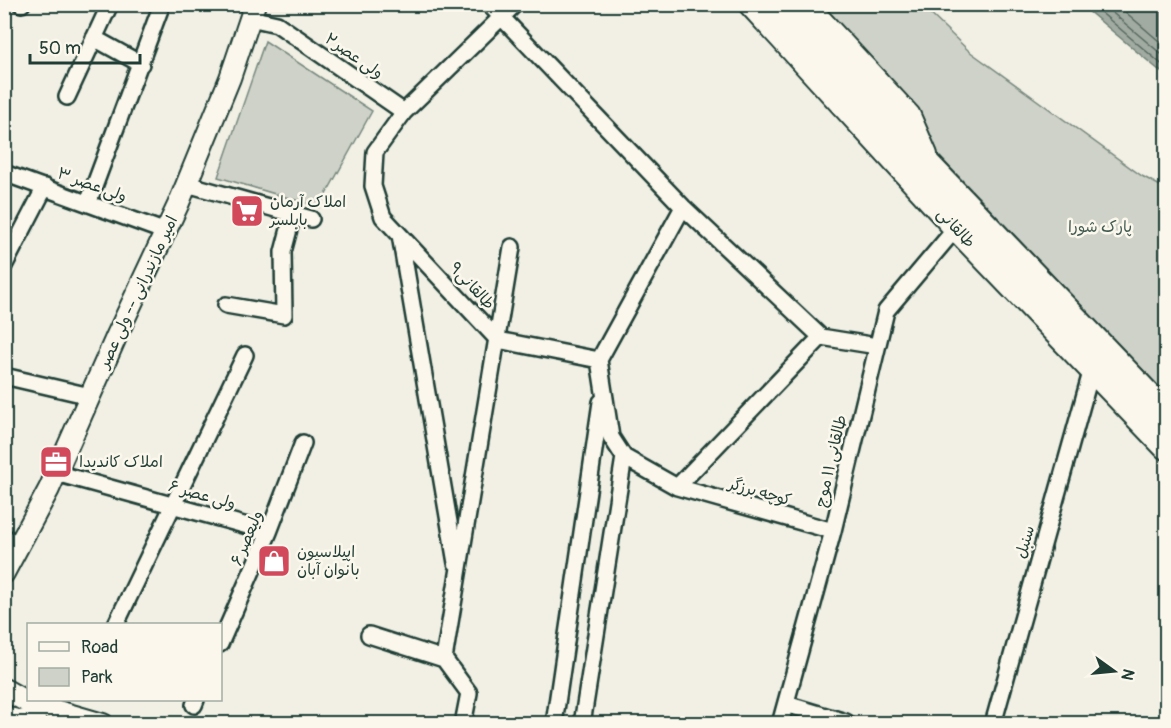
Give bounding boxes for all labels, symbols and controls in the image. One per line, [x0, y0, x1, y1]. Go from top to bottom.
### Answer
scale bar [30, 27, 140, 65]
street label: ولی عصر۲ [321, 29, 387, 83]
text: 50 m [39, 37, 81, 60]
street label: ولی عصر ۳ [55, 163, 129, 207]
place label: املاک آرمان بابلسر [268, 192, 346, 230]
supermarket icon: املاک آرمان بابلسر [229, 193, 265, 229]
street label: طالقانی [932, 204, 980, 252]
street label: امیر مازندرانی -- ولی عصر [93, 213, 182, 373]
park label: پارک شورا [1068, 217, 1132, 237]
street label: طالقانی۹ [445, 258, 499, 314]
street label: طالقانی ۱۱ موج [811, 413, 851, 509]
office icon: املاک کاندیدا [38, 444, 74, 480]
place label: املاک کاندیدا [79, 452, 163, 472]
street label: کوچه برزگر [724, 473, 794, 511]
street label: ولی عصر ۶ [166, 476, 238, 514]
street label: ولیعصر ۶ [226, 507, 268, 569]
street label: سنبل [1011, 523, 1039, 561]
place label: اپیلاسیون بانوان آبان [297, 542, 360, 580]
shop icon: اپیلاسیون بانوان آبان [256, 543, 292, 579]
legend [27, 623, 222, 701]
text: Road [81, 636, 118, 659]
north arrow [1084, 641, 1144, 701]
text: Park [81, 666, 113, 689]
text: N [1116, 667, 1139, 683]

